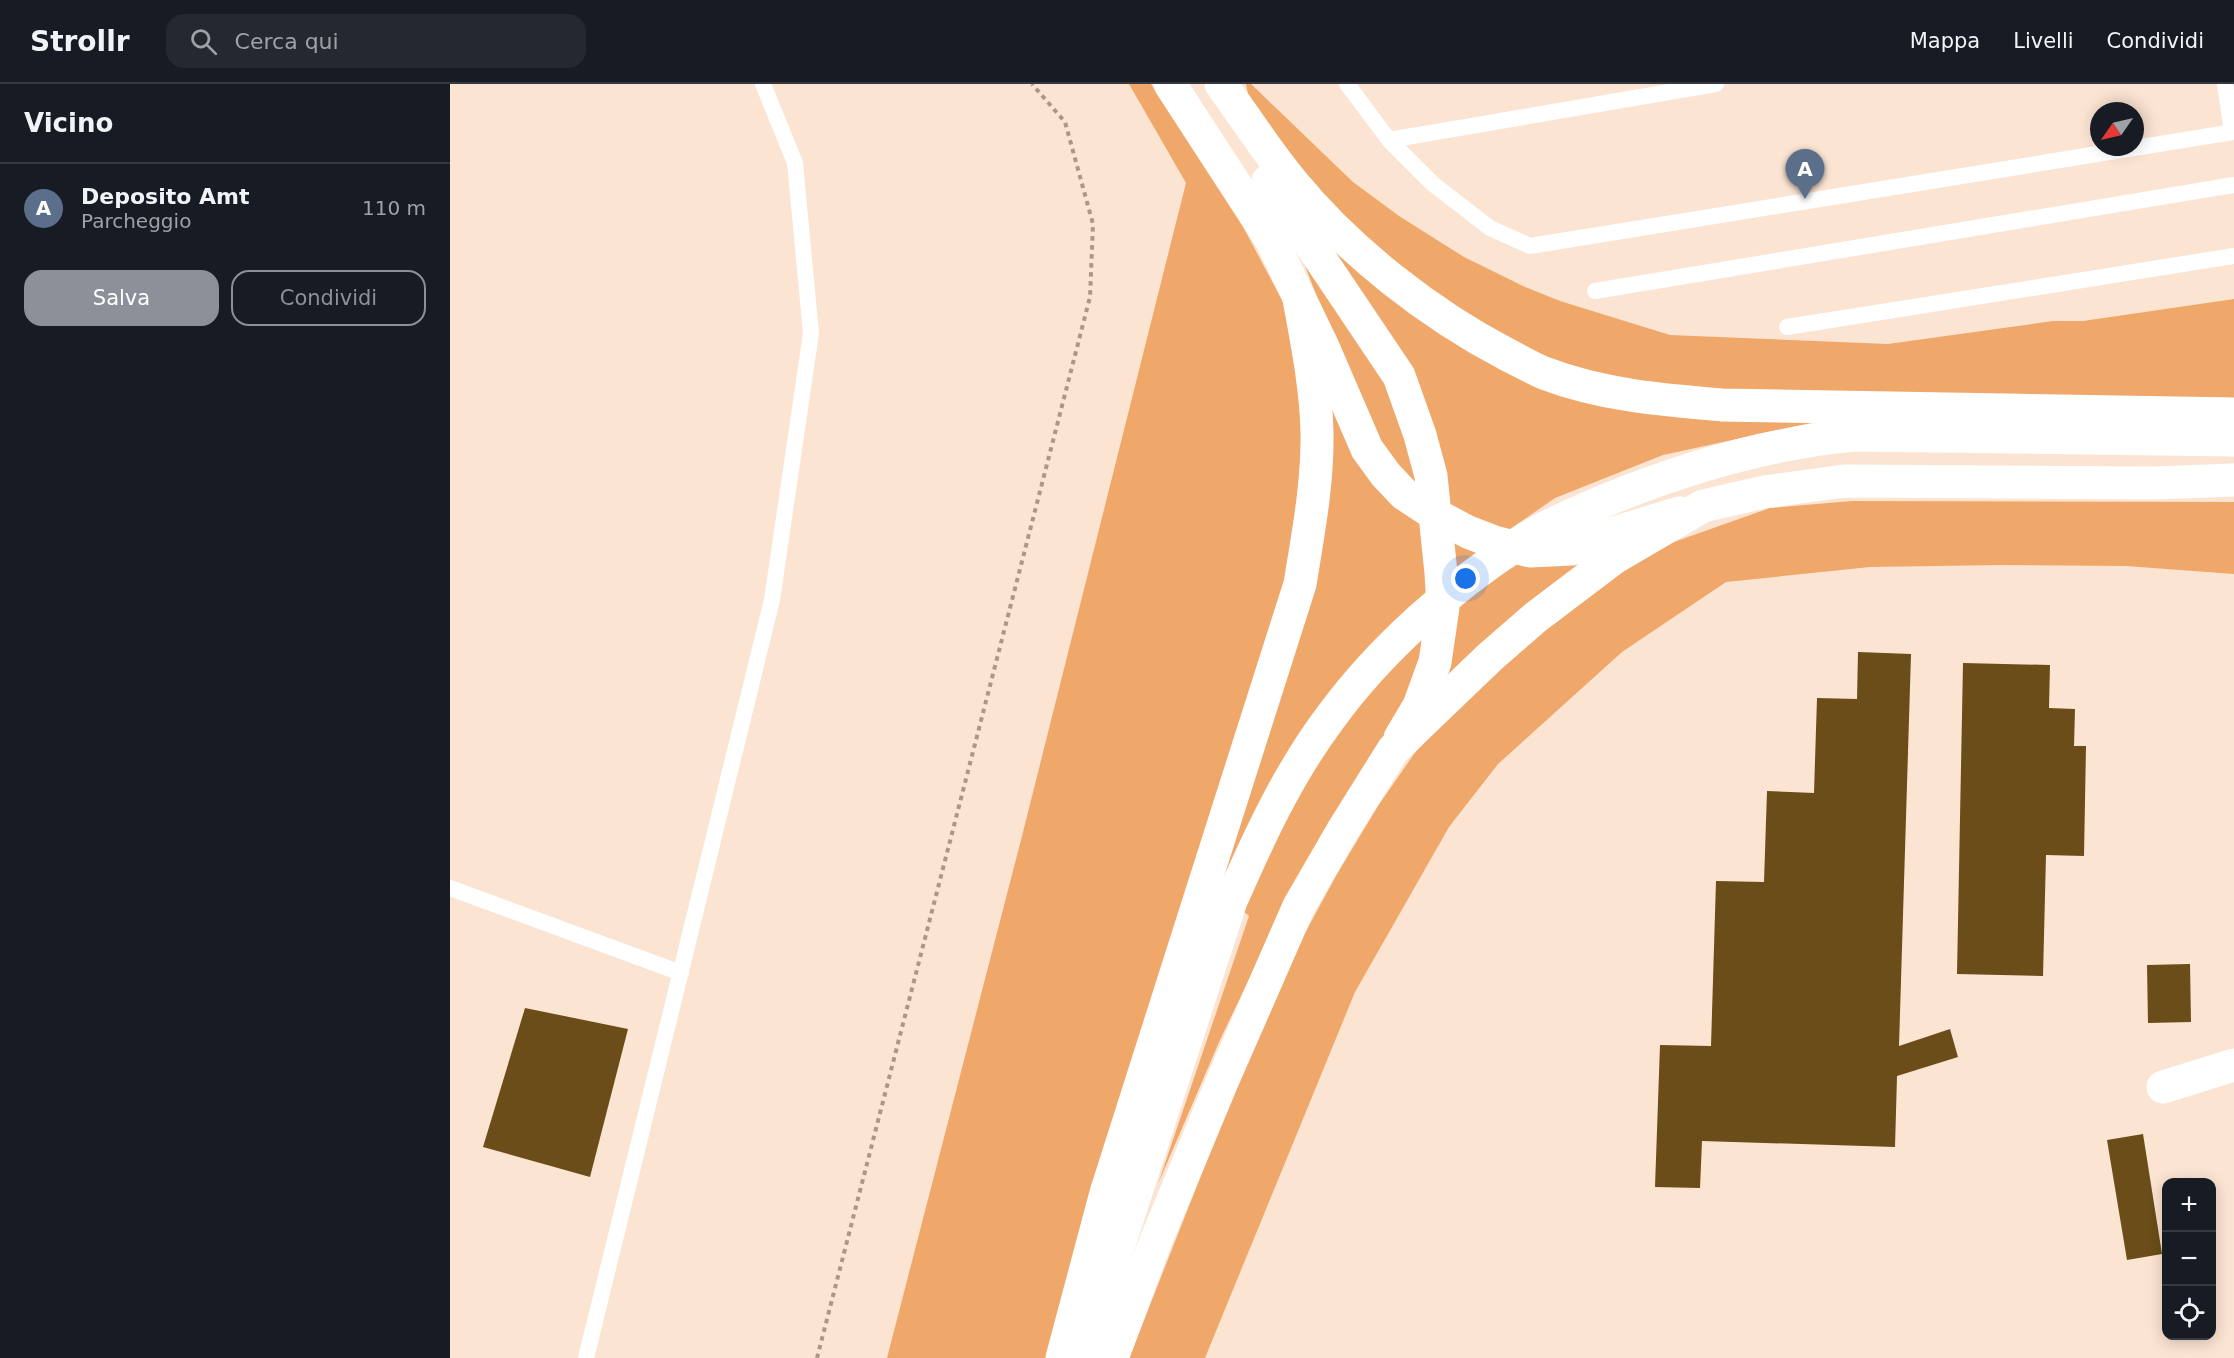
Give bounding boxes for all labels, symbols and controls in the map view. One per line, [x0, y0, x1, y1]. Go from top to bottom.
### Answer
search box [166, 14, 586, 68]
text: Strollr [30, 25, 130, 58]
icon: search [187, 25, 220, 58]
text: Cerca qui [235, 29, 339, 54]
text: Mappa [1910, 29, 1980, 53]
text: Livelli [2013, 29, 2074, 53]
text: Condividi [2107, 29, 2204, 53]
north arrow [2090, 102, 2144, 156]
text: Vicino [24, 108, 113, 138]
pin: A [1786, 150, 1824, 199]
text: Deposito Amt [81, 184, 249, 209]
text: A [36, 196, 51, 220]
text: 110 m [362, 196, 426, 220]
text: Parcheggio [81, 209, 191, 233]
button: Salva [24, 270, 219, 326]
button: Condividi [231, 270, 426, 326]
your location [1451, 564, 1480, 593]
map controls [2162, 1178, 2216, 1340]
button: + [2162, 1178, 2216, 1232]
button: − [2162, 1232, 2216, 1286]
button: locate [2162, 1286, 2216, 1340]

